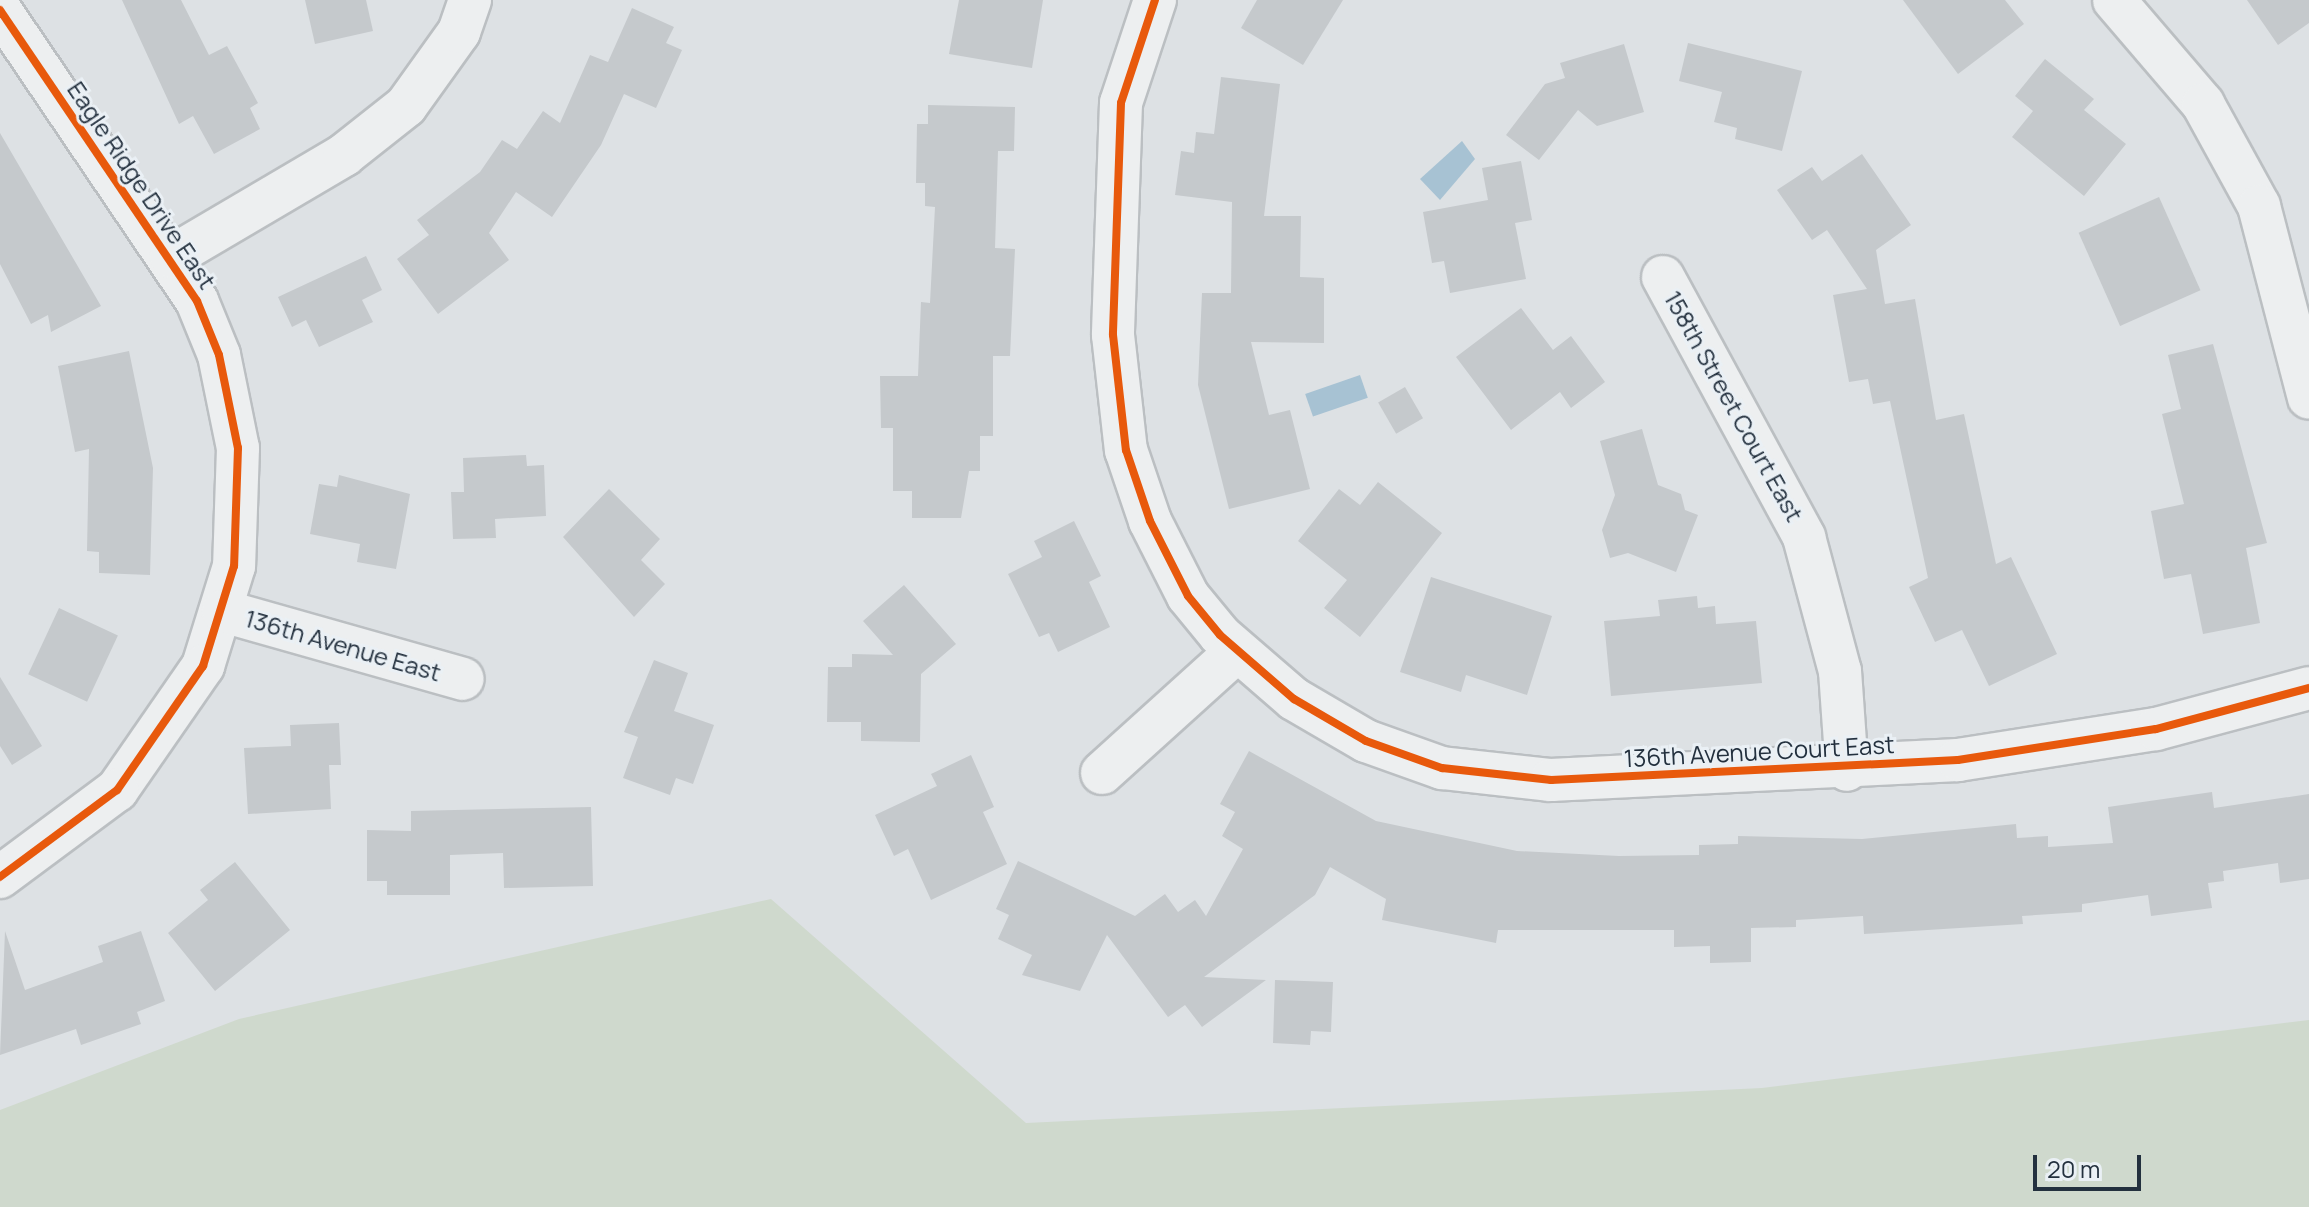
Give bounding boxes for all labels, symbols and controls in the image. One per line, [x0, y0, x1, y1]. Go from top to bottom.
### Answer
street label: Eagle Ridge Drive East [62, 76, 222, 294]
street label: 158th Street Court East [1659, 286, 1809, 526]
street label: 136th Avenue East [242, 603, 444, 687]
street label: 136th Avenue Court East [1623, 730, 1895, 772]
scale bar [2037, 1139, 2145, 1189]
text: 20 m [2047, 1152, 2100, 1185]

